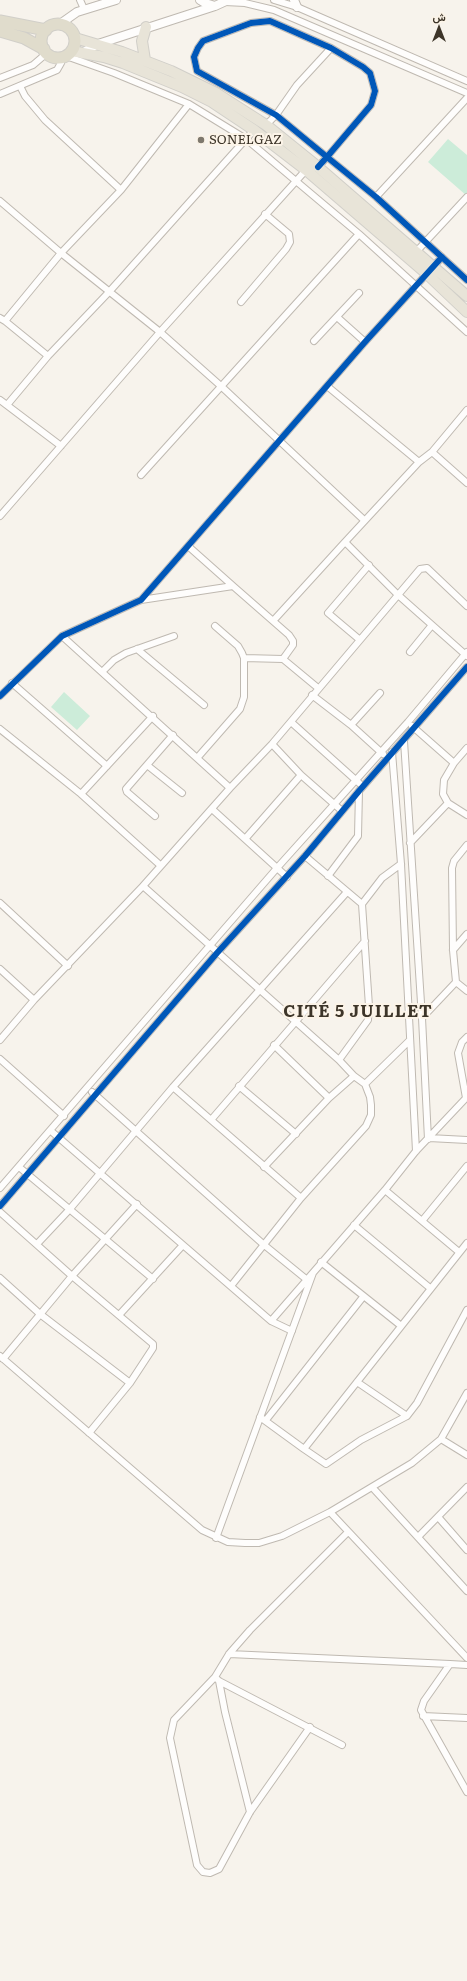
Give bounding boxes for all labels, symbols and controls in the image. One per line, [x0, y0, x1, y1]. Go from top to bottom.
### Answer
north arrow [419, 8, 459, 48]
text: ش [432, 8, 446, 24]
place label: SONELGAZ [209, 132, 282, 148]
marker: SONELGAZ [196, 135, 206, 145]
district label: CITÉ 5 JUILLET [283, 1002, 433, 1022]

